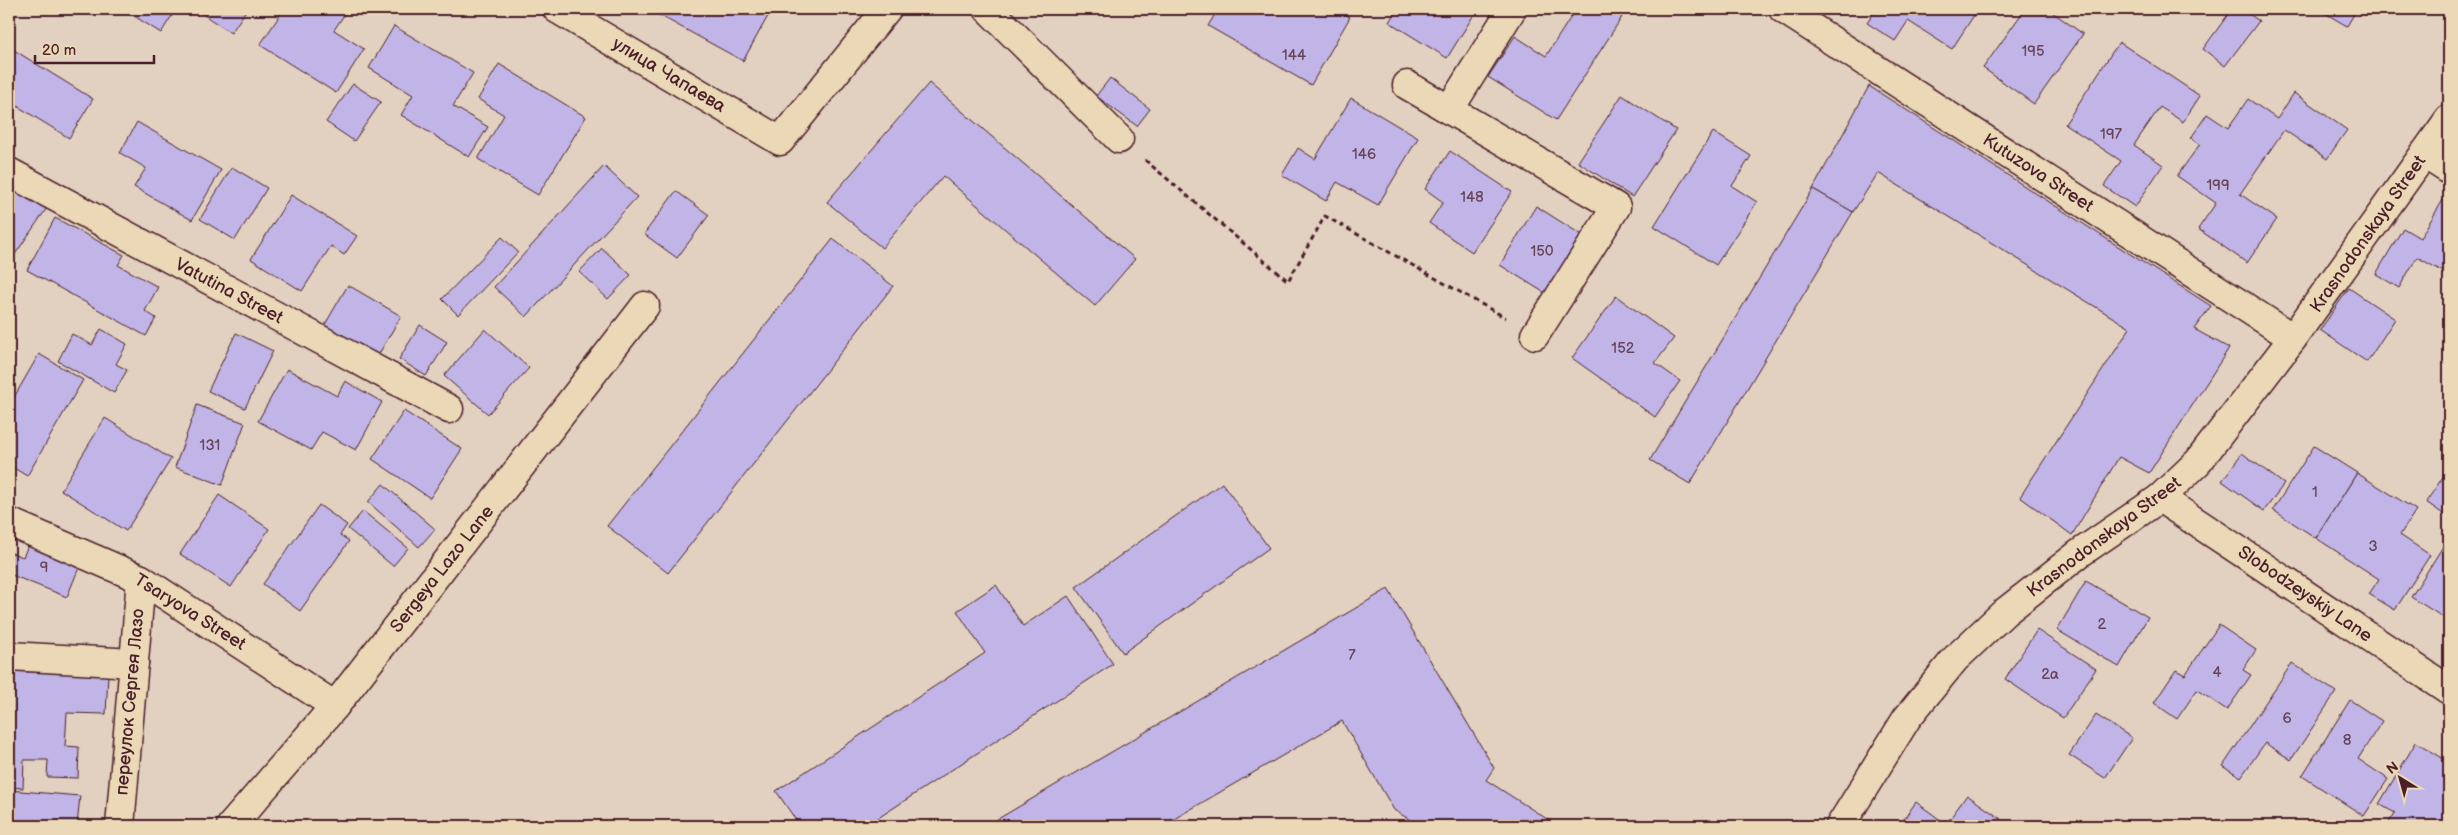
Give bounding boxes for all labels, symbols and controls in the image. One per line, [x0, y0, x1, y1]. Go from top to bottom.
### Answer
scale bar [35, 32, 154, 64]
street label: улица Чапаева [609, 33, 730, 117]
text: 20 m [42, 41, 76, 60]
house number: 195 [2021, 42, 2045, 61]
house number: 144 [1282, 46, 1306, 65]
house number: 197 [2100, 125, 2123, 144]
street label: Kutuzova Street [1979, 129, 2098, 217]
house number: 146 [1352, 145, 1376, 164]
street label: Krasnodonskaya Street [2306, 151, 2431, 317]
house number: 199 [2206, 176, 2230, 195]
house number: 148 [1460, 188, 1484, 207]
house number: 150 [1530, 242, 1554, 261]
street label: Vatutina Street [171, 254, 287, 329]
house number: 152 [1611, 339, 1635, 358]
house number: 131 [200, 436, 220, 455]
street label: Krasnodonskaya Street [2023, 472, 2185, 602]
house number: 1 [2312, 483, 2318, 502]
street label: Sergeya Lazo Lane [386, 501, 498, 637]
house number: 3 [2368, 537, 2378, 556]
street label: Slobodzeyskiy Lane [2234, 541, 2376, 647]
house number: 9 [40, 558, 48, 577]
street label: Tsaryova Street [130, 569, 250, 655]
street label: переулок Сергея Лазо [111, 608, 149, 796]
house number: 2 [2098, 615, 2107, 634]
house number: 7 [1348, 646, 1356, 665]
house number: 4 [2212, 663, 2222, 682]
house number: 2а [2041, 665, 2059, 684]
house number: 6 [2282, 709, 2292, 728]
house number: 8 [2343, 731, 2352, 750]
north arrow [2376, 752, 2426, 802]
text: N [2383, 758, 2402, 778]

